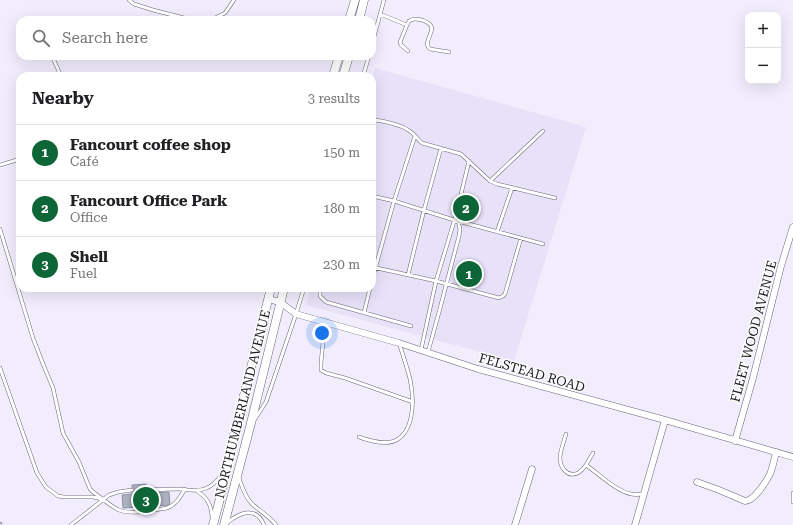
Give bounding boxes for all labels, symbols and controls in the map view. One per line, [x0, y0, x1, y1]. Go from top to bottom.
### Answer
map controls [745, 12, 781, 84]
button: + [745, 12, 781, 48]
search box [16, 16, 376, 60]
icon: search [30, 27, 52, 49]
text: Search here [62, 29, 148, 47]
button: − [745, 48, 781, 84]
text: Nearby [32, 88, 94, 108]
text: 3 results [308, 91, 360, 106]
text: Fancourt coffee shop [70, 136, 231, 154]
text: 1 [41, 145, 49, 160]
text: 150 m [323, 145, 360, 160]
text: Café [70, 154, 99, 169]
text: Fancourt Office Park [70, 192, 227, 210]
pin: 2 [453, 193, 479, 223]
text: 2 [41, 201, 49, 216]
text: 180 m [323, 201, 360, 216]
text: Office [70, 210, 108, 225]
text: Shell [70, 248, 108, 266]
text: 3 [41, 257, 49, 272]
text: 230 m [323, 257, 360, 272]
pin: 1 [456, 259, 482, 289]
street label: FLEET WOOD AVENUE [727, 259, 780, 404]
text: Fuel [70, 266, 97, 281]
street label: NORTHUMBERLAND AVENUE [212, 308, 273, 500]
your location [312, 323, 332, 343]
street label: FELSTEAD ROAD [477, 350, 587, 395]
pin: 3 [133, 485, 159, 515]

